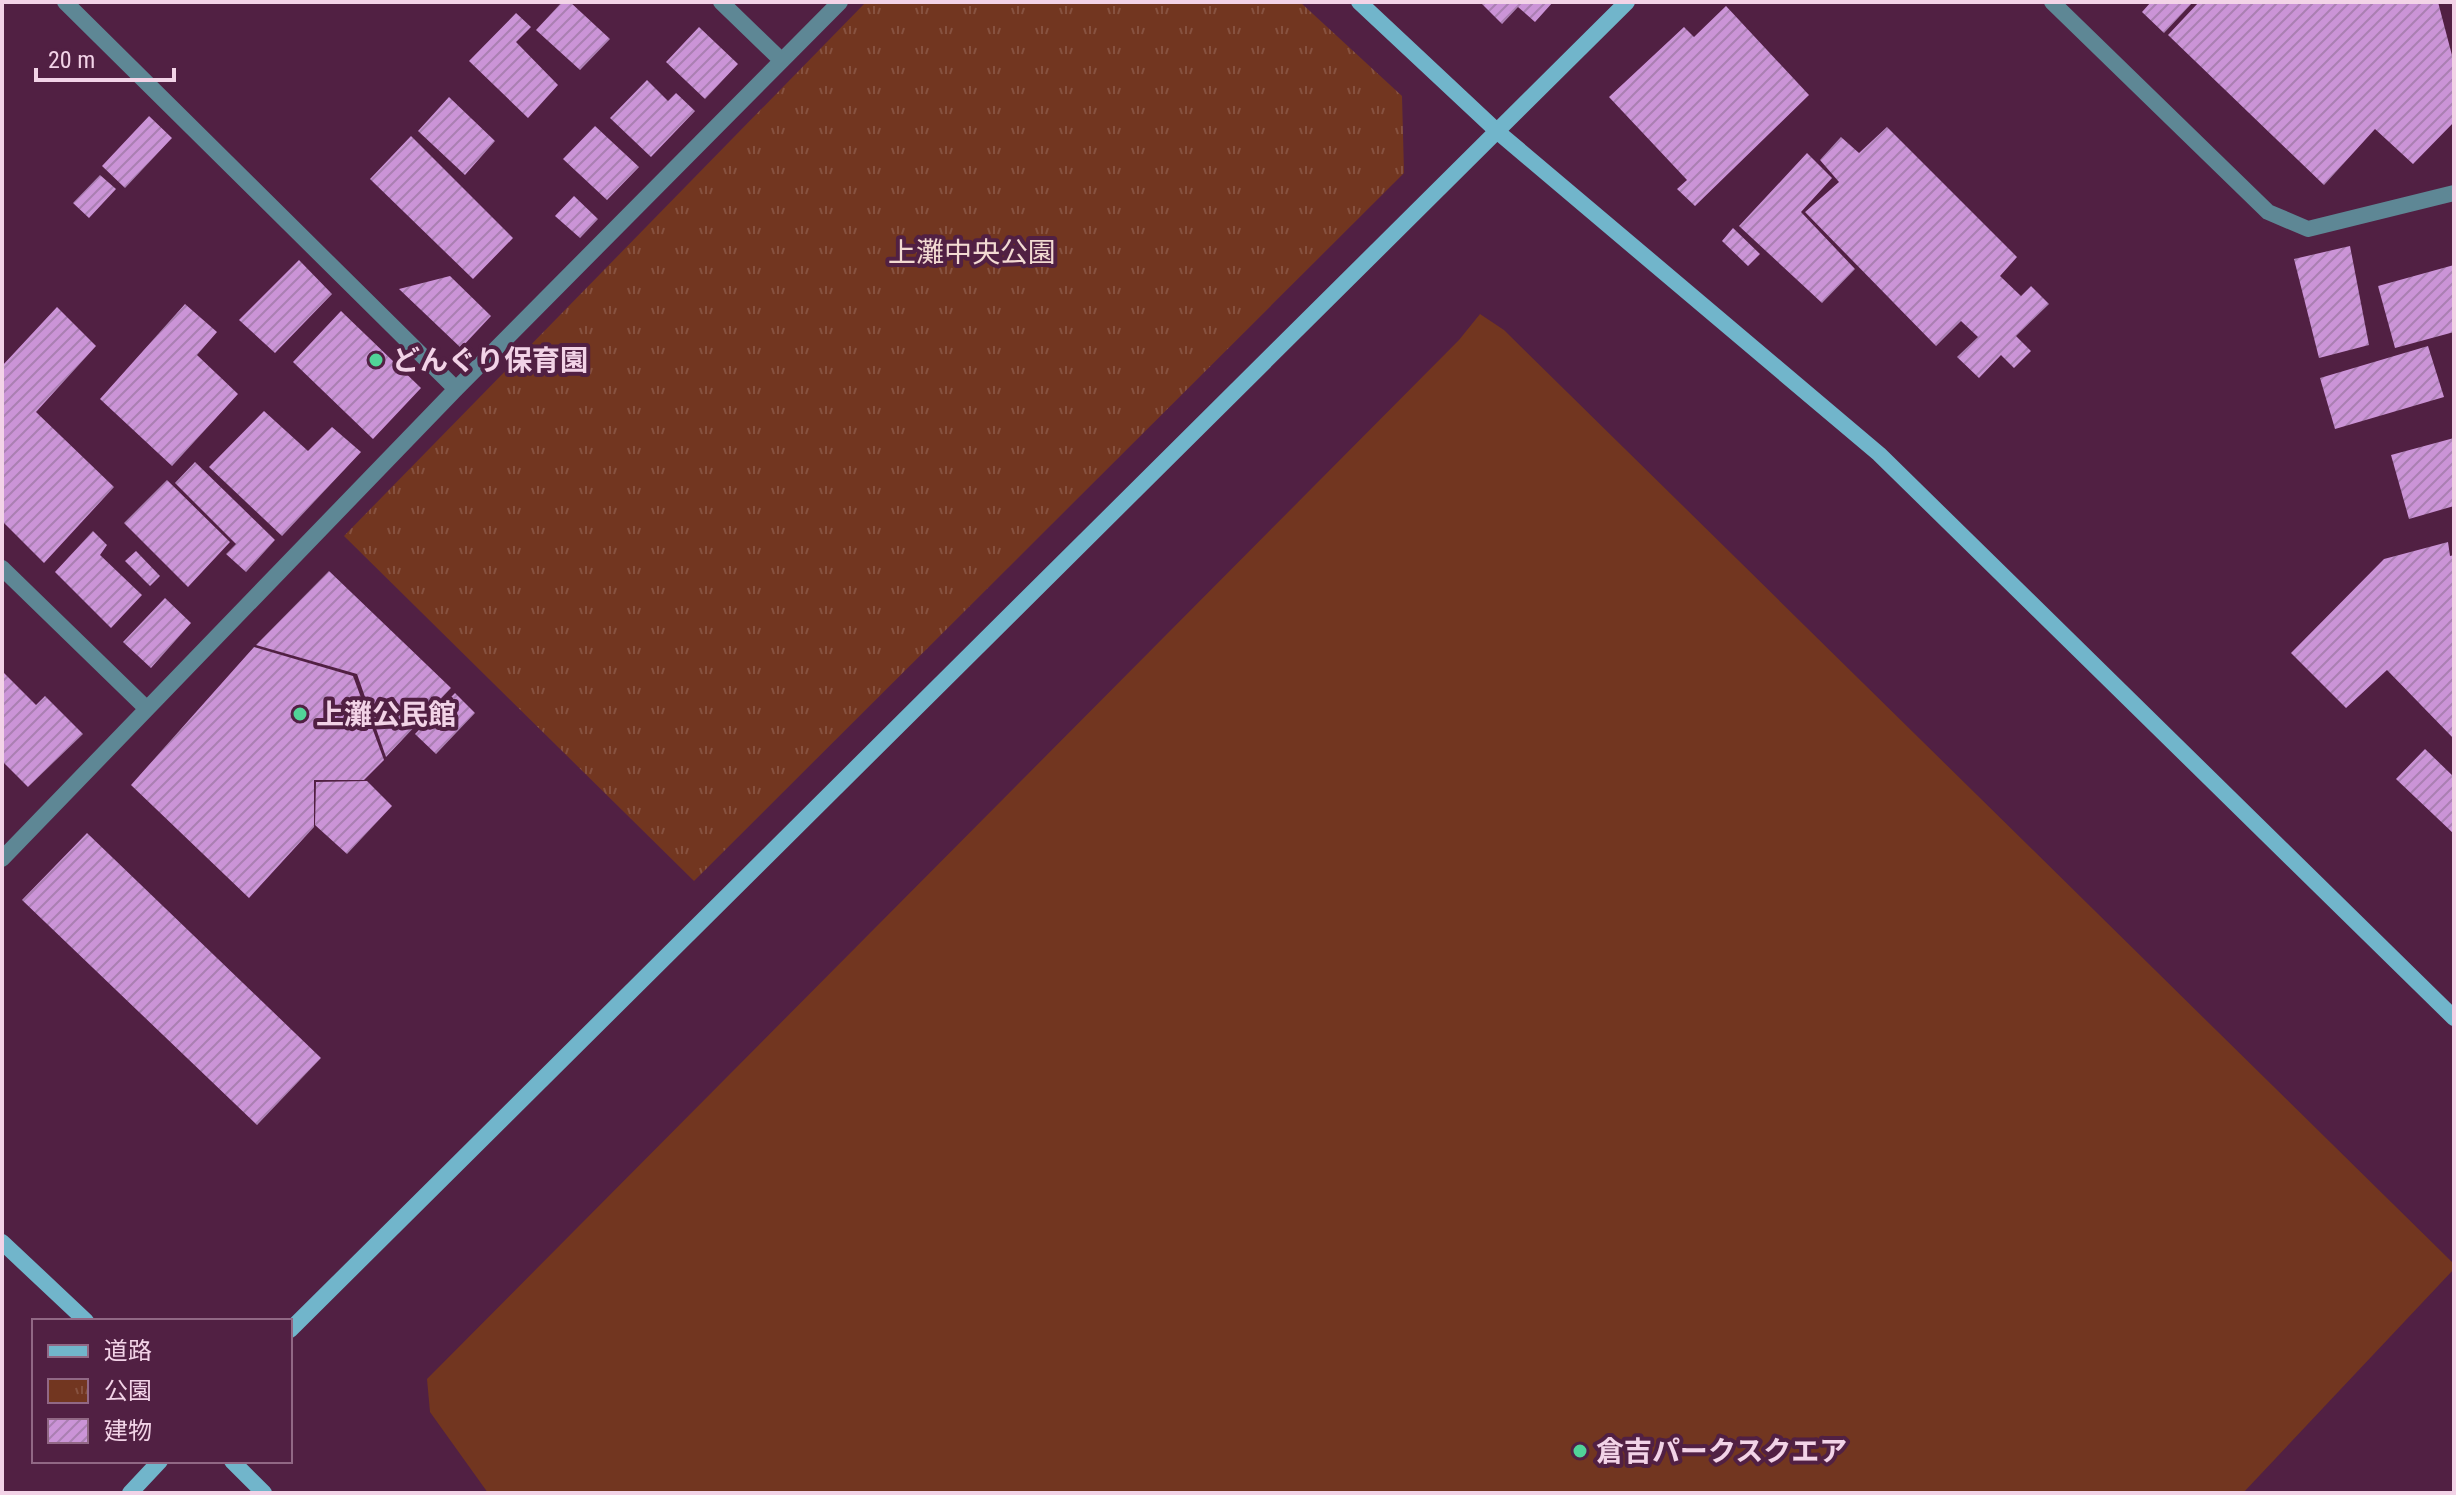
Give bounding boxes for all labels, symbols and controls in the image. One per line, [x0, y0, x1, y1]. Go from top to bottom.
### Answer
scale bar [36, 32, 174, 82]
text: 20 m [48, 46, 95, 74]
park label: 上灘中央公園 [888, 236, 1056, 269]
place label: どんぐり保育園 [392, 344, 588, 377]
marker: どんぐり保育園 [367, 351, 385, 369]
place label: 上灘公民館 [316, 698, 456, 731]
marker: 上灘公民館 [291, 705, 309, 723]
legend [32, 1319, 292, 1463]
text: 道路 [104, 1337, 152, 1365]
text: 公園 [104, 1377, 152, 1405]
text: 建物 [104, 1417, 152, 1445]
place label: 倉吉パークスクエア [1596, 1435, 1847, 1468]
marker: 倉吉パークスクエア [1571, 1442, 1589, 1460]

